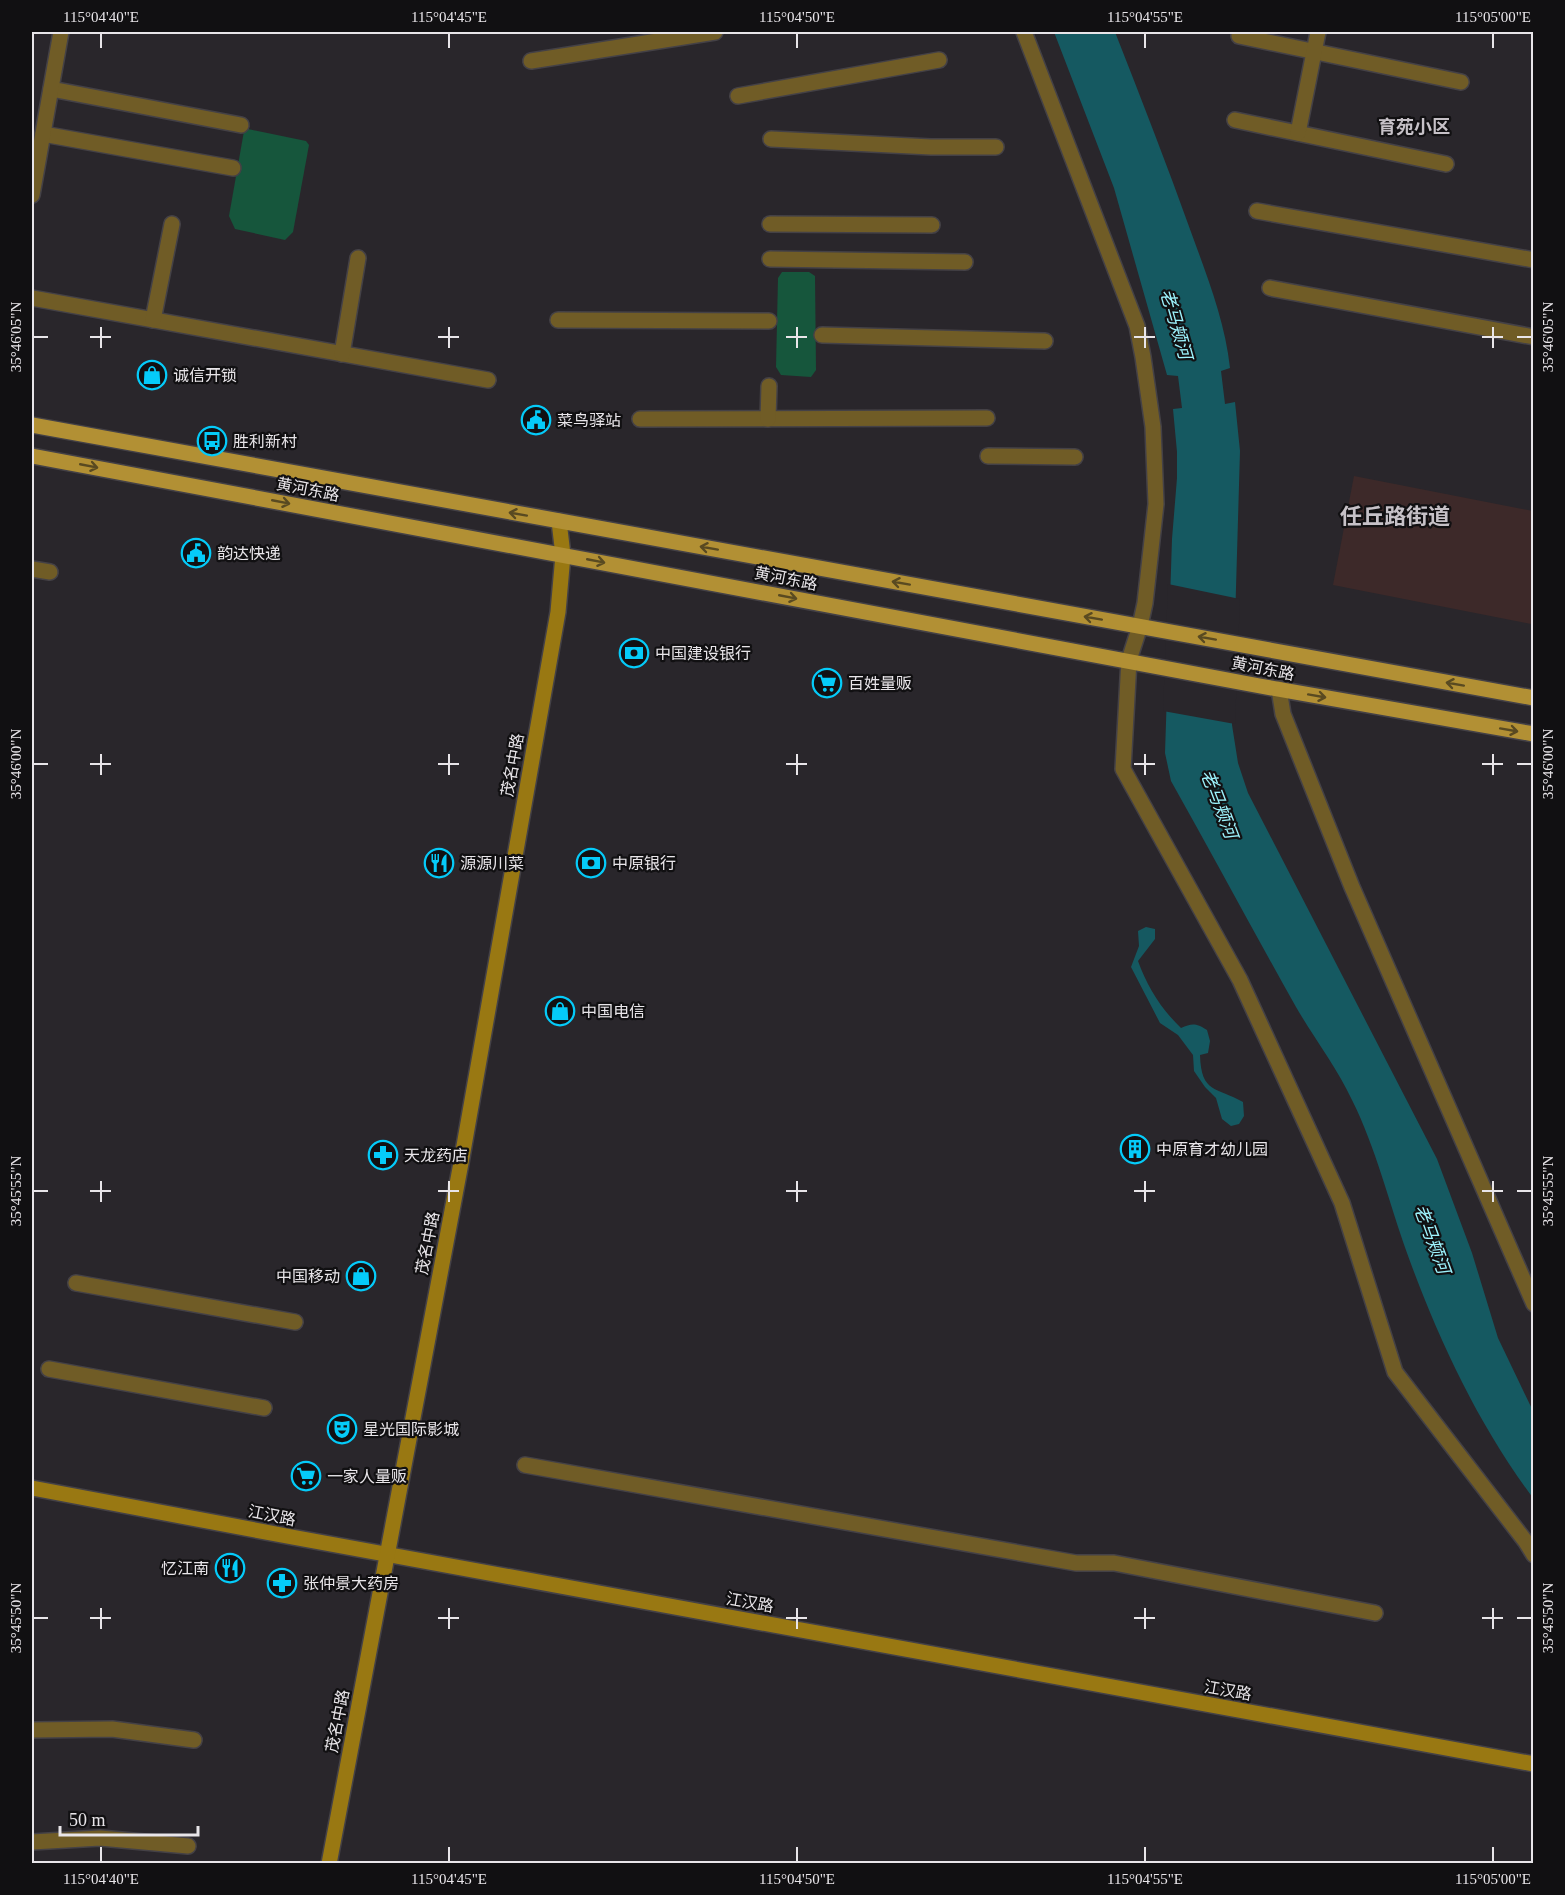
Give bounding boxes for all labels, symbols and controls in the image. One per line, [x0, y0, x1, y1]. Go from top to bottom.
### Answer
text: 115°04'40"E [63, 9, 139, 25]
text: 115°04'45"E [411, 9, 487, 25]
text: 115°04'50"E [759, 9, 835, 25]
text: 115°04'55"E [1107, 9, 1183, 25]
text: 115°05'00"E [1455, 9, 1531, 25]
district label: 育苑小区 [1378, 117, 1450, 137]
water label: 老马颊河 [1156, 287, 1196, 364]
text: 35°46'05"N [8, 302, 24, 372]
text: 35°46'05"N [1540, 302, 1556, 372]
shop icon: 诚信开锁 [136, 359, 168, 391]
place label: 诚信开锁 [173, 367, 237, 384]
public building icon: 菜鸟驿站 [520, 404, 552, 436]
place label: 菜鸟驿站 [557, 412, 621, 429]
bus stop icon: 胜利新村 [196, 425, 228, 457]
place label: 胜利新村 [233, 433, 297, 450]
one-way arrow [79, 461, 98, 472]
street label: 黄河东路 [275, 475, 341, 504]
one-way arrow [270, 497, 290, 508]
district label: 任丘路街道 [1340, 504, 1450, 529]
one-way arrow [508, 508, 528, 519]
public building icon: 韵达快递 [180, 537, 212, 569]
one-way arrow [700, 543, 720, 554]
place label: 韵达快递 [217, 545, 281, 562]
one-way arrow [586, 556, 606, 567]
street label: 黄河东路 [753, 564, 819, 593]
one-way arrow [892, 577, 912, 588]
one-way arrow [778, 592, 797, 603]
one-way arrow [1084, 612, 1104, 623]
one-way arrow [1198, 633, 1218, 644]
bank icon: 中国建设银行 [618, 637, 650, 669]
place label: 中国建设银行 [655, 645, 751, 662]
street label: 黄河东路 [1230, 654, 1296, 683]
supermarket icon: 百姓量贩 [811, 667, 843, 699]
place label: 百姓量贩 [848, 675, 912, 692]
one-way arrow [1446, 678, 1466, 689]
one-way arrow [1307, 691, 1327, 702]
one-way arrow [1499, 725, 1519, 736]
text: 35°46'00"N [8, 729, 24, 799]
text: 35°46'00"N [1540, 729, 1556, 799]
street label: 茂名中路 [499, 732, 526, 798]
water label: 老马颊河 [1197, 767, 1242, 844]
restaurant icon: 源源川菜 [423, 847, 455, 879]
bank icon: 中原银行 [575, 847, 607, 879]
place label: 源源川菜 [460, 855, 524, 872]
place label: 中原银行 [612, 855, 676, 872]
shop icon: 中国电信 [544, 995, 576, 1027]
place label: 中国电信 [581, 1003, 645, 1020]
building icon: 中原育才幼儿园 [1119, 1133, 1151, 1165]
pharmacy icon: 天龙药店 [367, 1139, 399, 1171]
place label: 中原育才幼儿园 [1156, 1141, 1268, 1158]
place label: 天龙药店 [404, 1147, 468, 1164]
text: 35°45'55"N [8, 1156, 24, 1226]
text: 35°45'55"N [1540, 1156, 1556, 1226]
water label: 老马颊河 [1410, 1202, 1455, 1279]
street label: 茂名中路 [413, 1210, 442, 1276]
shop icon: 中国移动 [345, 1260, 377, 1292]
place label: 中国移动 [276, 1268, 340, 1285]
theatre icon: 星光国际影城 [326, 1413, 358, 1445]
place label: 星光国际影城 [363, 1421, 459, 1438]
supermarket icon: 一家人量贩 [290, 1460, 322, 1492]
place label: 一家人量贩 [327, 1468, 407, 1485]
street label: 江汉路 [247, 1503, 297, 1528]
restaurant icon: 忆江南 [214, 1552, 246, 1584]
place label: 忆江南 [161, 1560, 209, 1577]
pharmacy icon: 张仲景大药房 [266, 1567, 298, 1599]
place label: 张仲景大药房 [303, 1575, 399, 1592]
text: 35°45'50"N [8, 1583, 24, 1653]
text: 35°45'50"N [1540, 1583, 1556, 1653]
street label: 江汉路 [725, 1590, 775, 1615]
street label: 江汉路 [1203, 1678, 1253, 1703]
street label: 茂名中路 [323, 1688, 352, 1754]
scale bar [60, 1799, 198, 1837]
text: 50 m [69, 1810, 106, 1830]
text: 115°04'40"E [63, 1871, 139, 1887]
text: 115°04'45"E [411, 1871, 487, 1887]
text: 115°04'50"E [759, 1871, 835, 1887]
text: 115°04'55"E [1107, 1871, 1183, 1887]
text: 115°05'00"E [1455, 1871, 1531, 1887]

